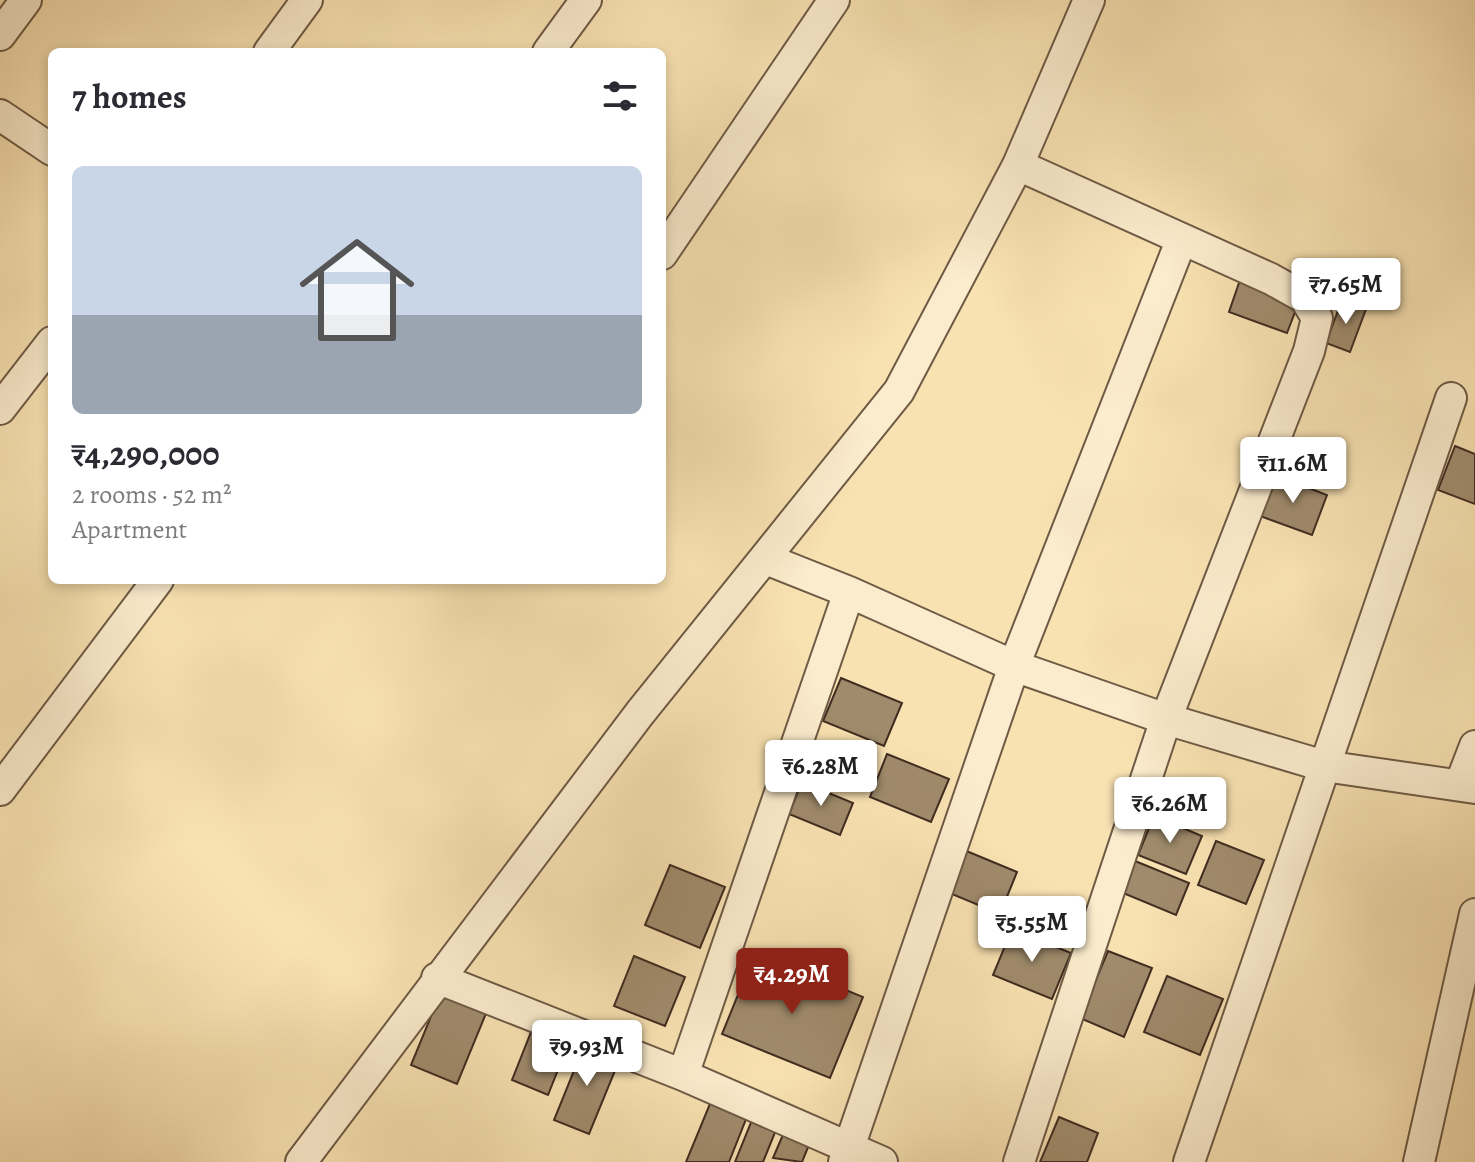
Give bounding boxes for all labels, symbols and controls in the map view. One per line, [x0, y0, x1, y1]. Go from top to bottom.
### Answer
text: 7 homes [72, 73, 187, 120]
icon: filters [598, 74, 642, 118]
icon: home [285, 218, 429, 362]
pin: ₹7.65M [1281, 258, 1411, 326]
text: ₹7.65M [1309, 266, 1383, 301]
text: ₹4,290,000 [72, 430, 220, 477]
pin: ₹11.6M [1228, 437, 1358, 505]
text: ₹11.6M [1258, 445, 1328, 480]
text: 2 rooms · 52 m² [72, 477, 231, 512]
text: Apartment [72, 512, 187, 547]
pin: ₹6.28M [756, 740, 886, 808]
text: ₹6.28M [783, 748, 859, 783]
pin: ₹6.26M [1105, 777, 1235, 845]
text: ₹6.26M [1132, 785, 1208, 820]
pin: ₹5.55M [967, 896, 1097, 964]
text: ₹5.55M [996, 904, 1068, 939]
pin: ₹4.29M [727, 948, 857, 1016]
text: ₹4.29M [754, 956, 830, 991]
pin: ₹9.93M [522, 1020, 652, 1088]
text: ₹9.93M [550, 1028, 624, 1063]

